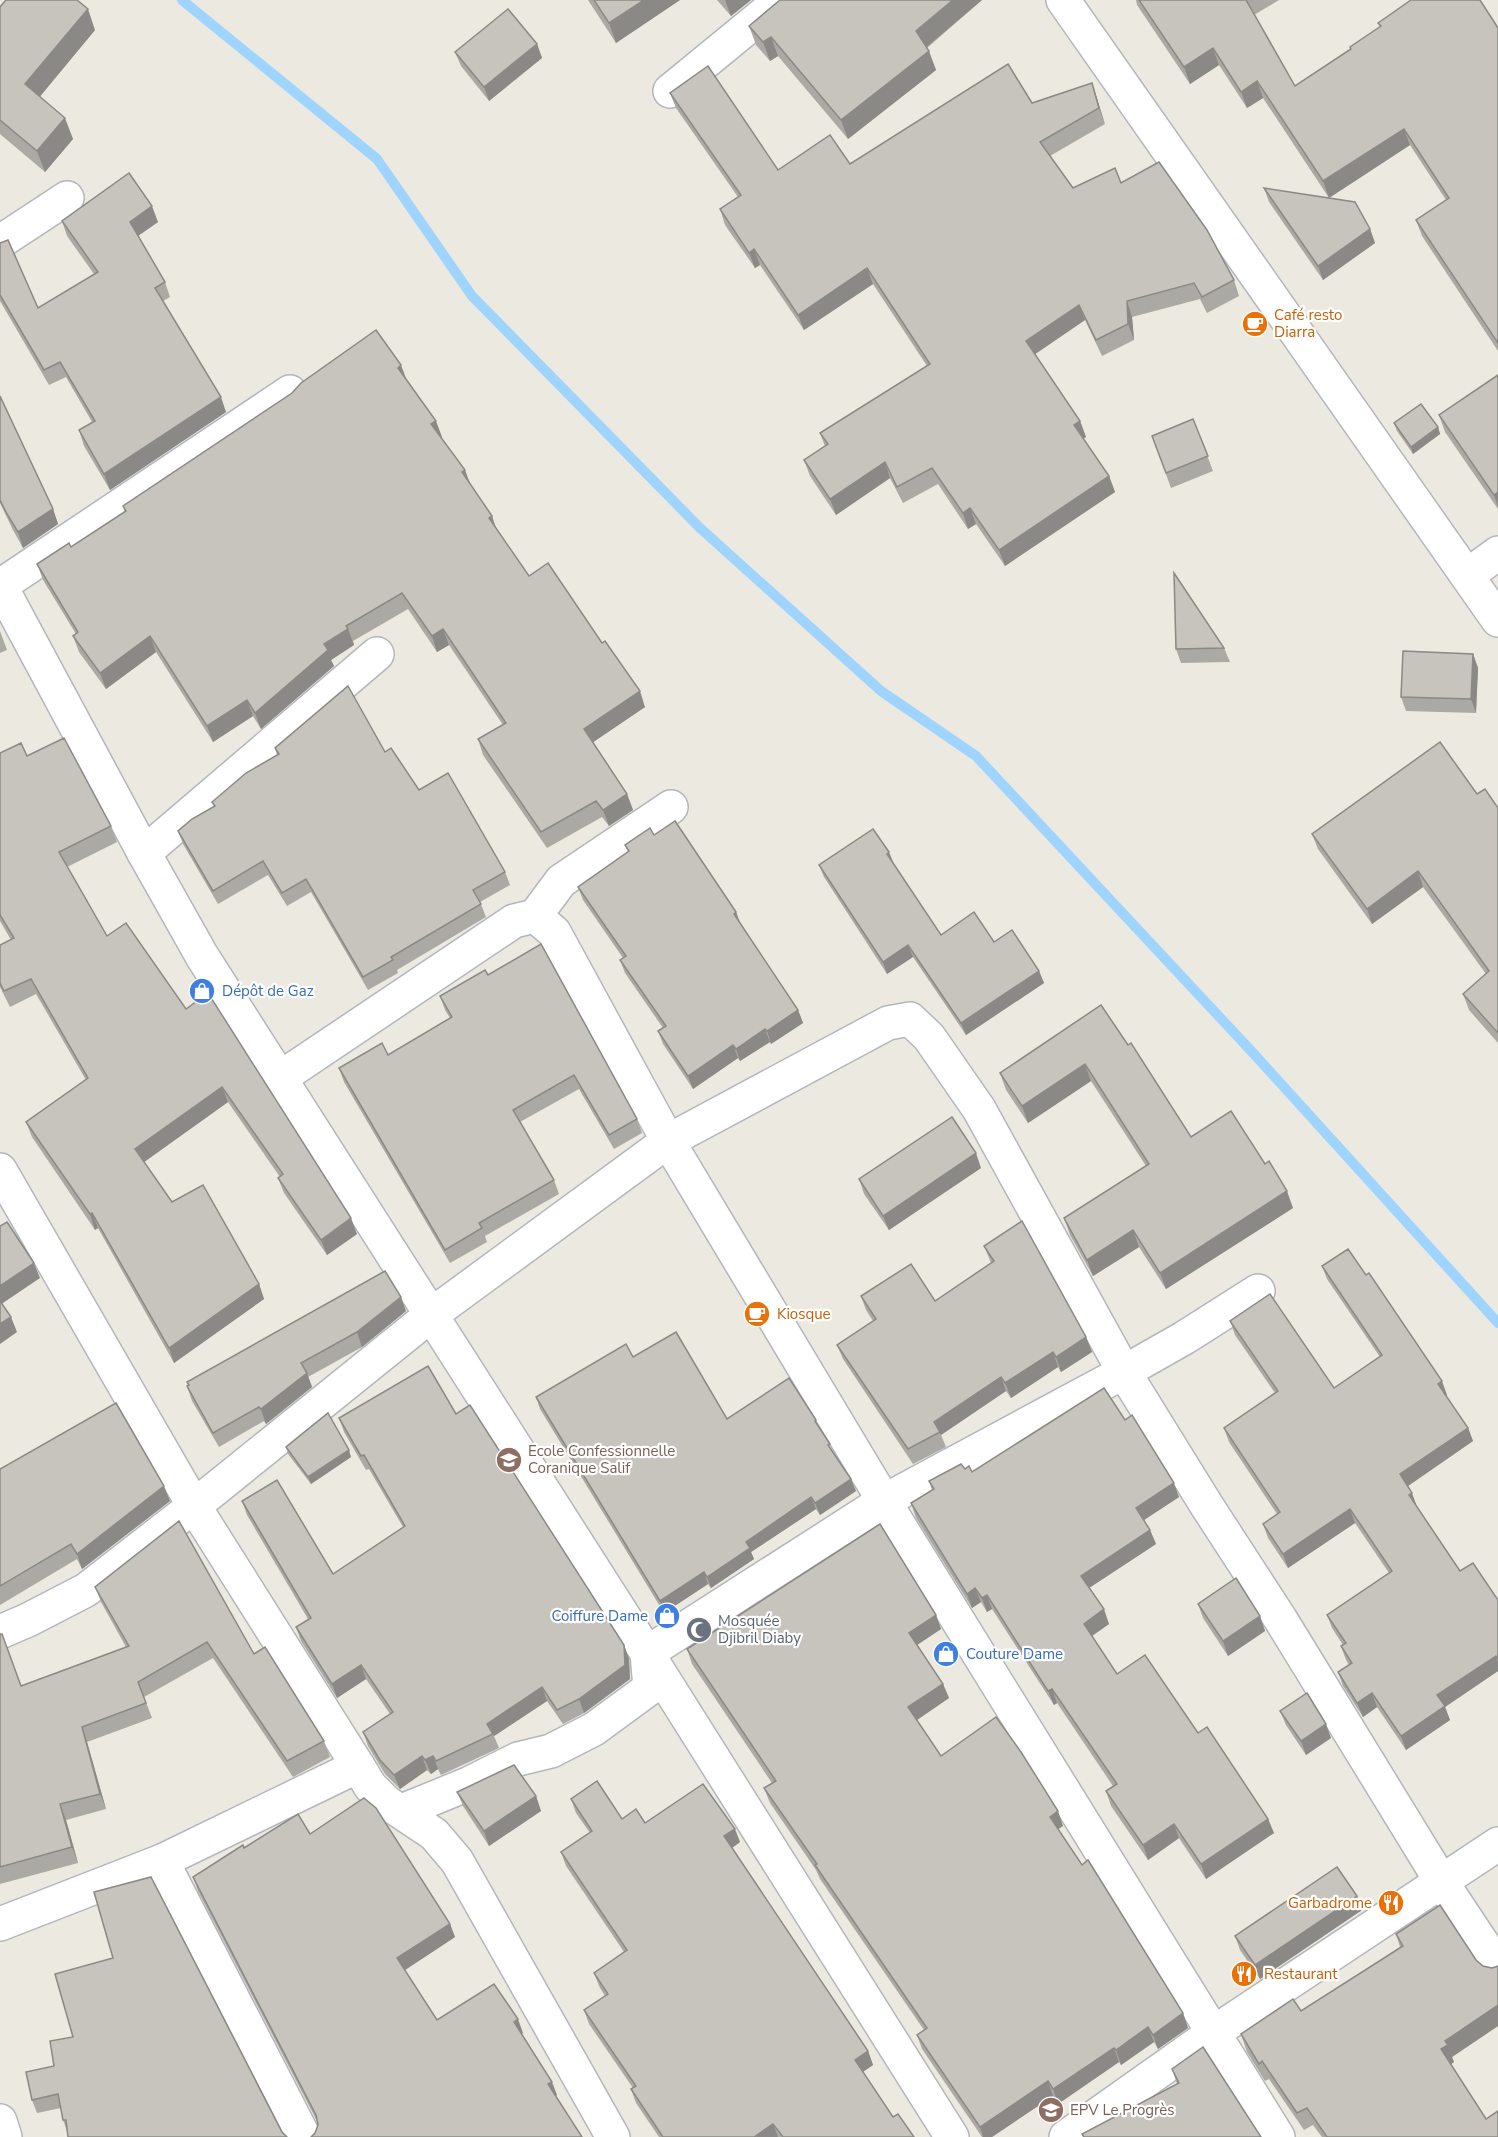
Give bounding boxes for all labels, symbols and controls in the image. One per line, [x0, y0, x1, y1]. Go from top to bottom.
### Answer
place label: Café resto Diarra [1274, 305, 1342, 342]
cafe icon: Café resto Diarra [1240, 309, 1270, 339]
shop icon: Dépôt de Gaz [187, 976, 217, 1006]
place label: Dépôt de Gaz [222, 981, 314, 1001]
cafe icon: Kiosque [742, 1299, 772, 1329]
place label: Kiosque [777, 1304, 831, 1324]
place label: Ecole Confessionnelle Coranique Salif [528, 1441, 675, 1478]
school or university icon: Ecole Confessionnelle Coranique Salif [494, 1445, 524, 1475]
shop icon: Coiffure Dame [652, 1601, 682, 1631]
place label: Coiffure Dame [551, 1606, 648, 1626]
place label: Mosquée Djibril Diaby [718, 1611, 801, 1648]
mosque icon: Mosquée Djibril Diaby [684, 1615, 714, 1645]
shop icon: Couture Dame [931, 1639, 961, 1669]
place label: Couture Dame [966, 1644, 1063, 1664]
restaurant icon: Garbadrome [1376, 1888, 1406, 1918]
place label: Garbadrome [1288, 1893, 1372, 1913]
restaurant icon: Restaurant [1229, 1959, 1259, 1989]
place label: Restaurant [1264, 1964, 1338, 1984]
school or university icon: EPV Le Progrès [1036, 2095, 1066, 2125]
place label: EPV Le Progrès [1070, 2100, 1175, 2120]

